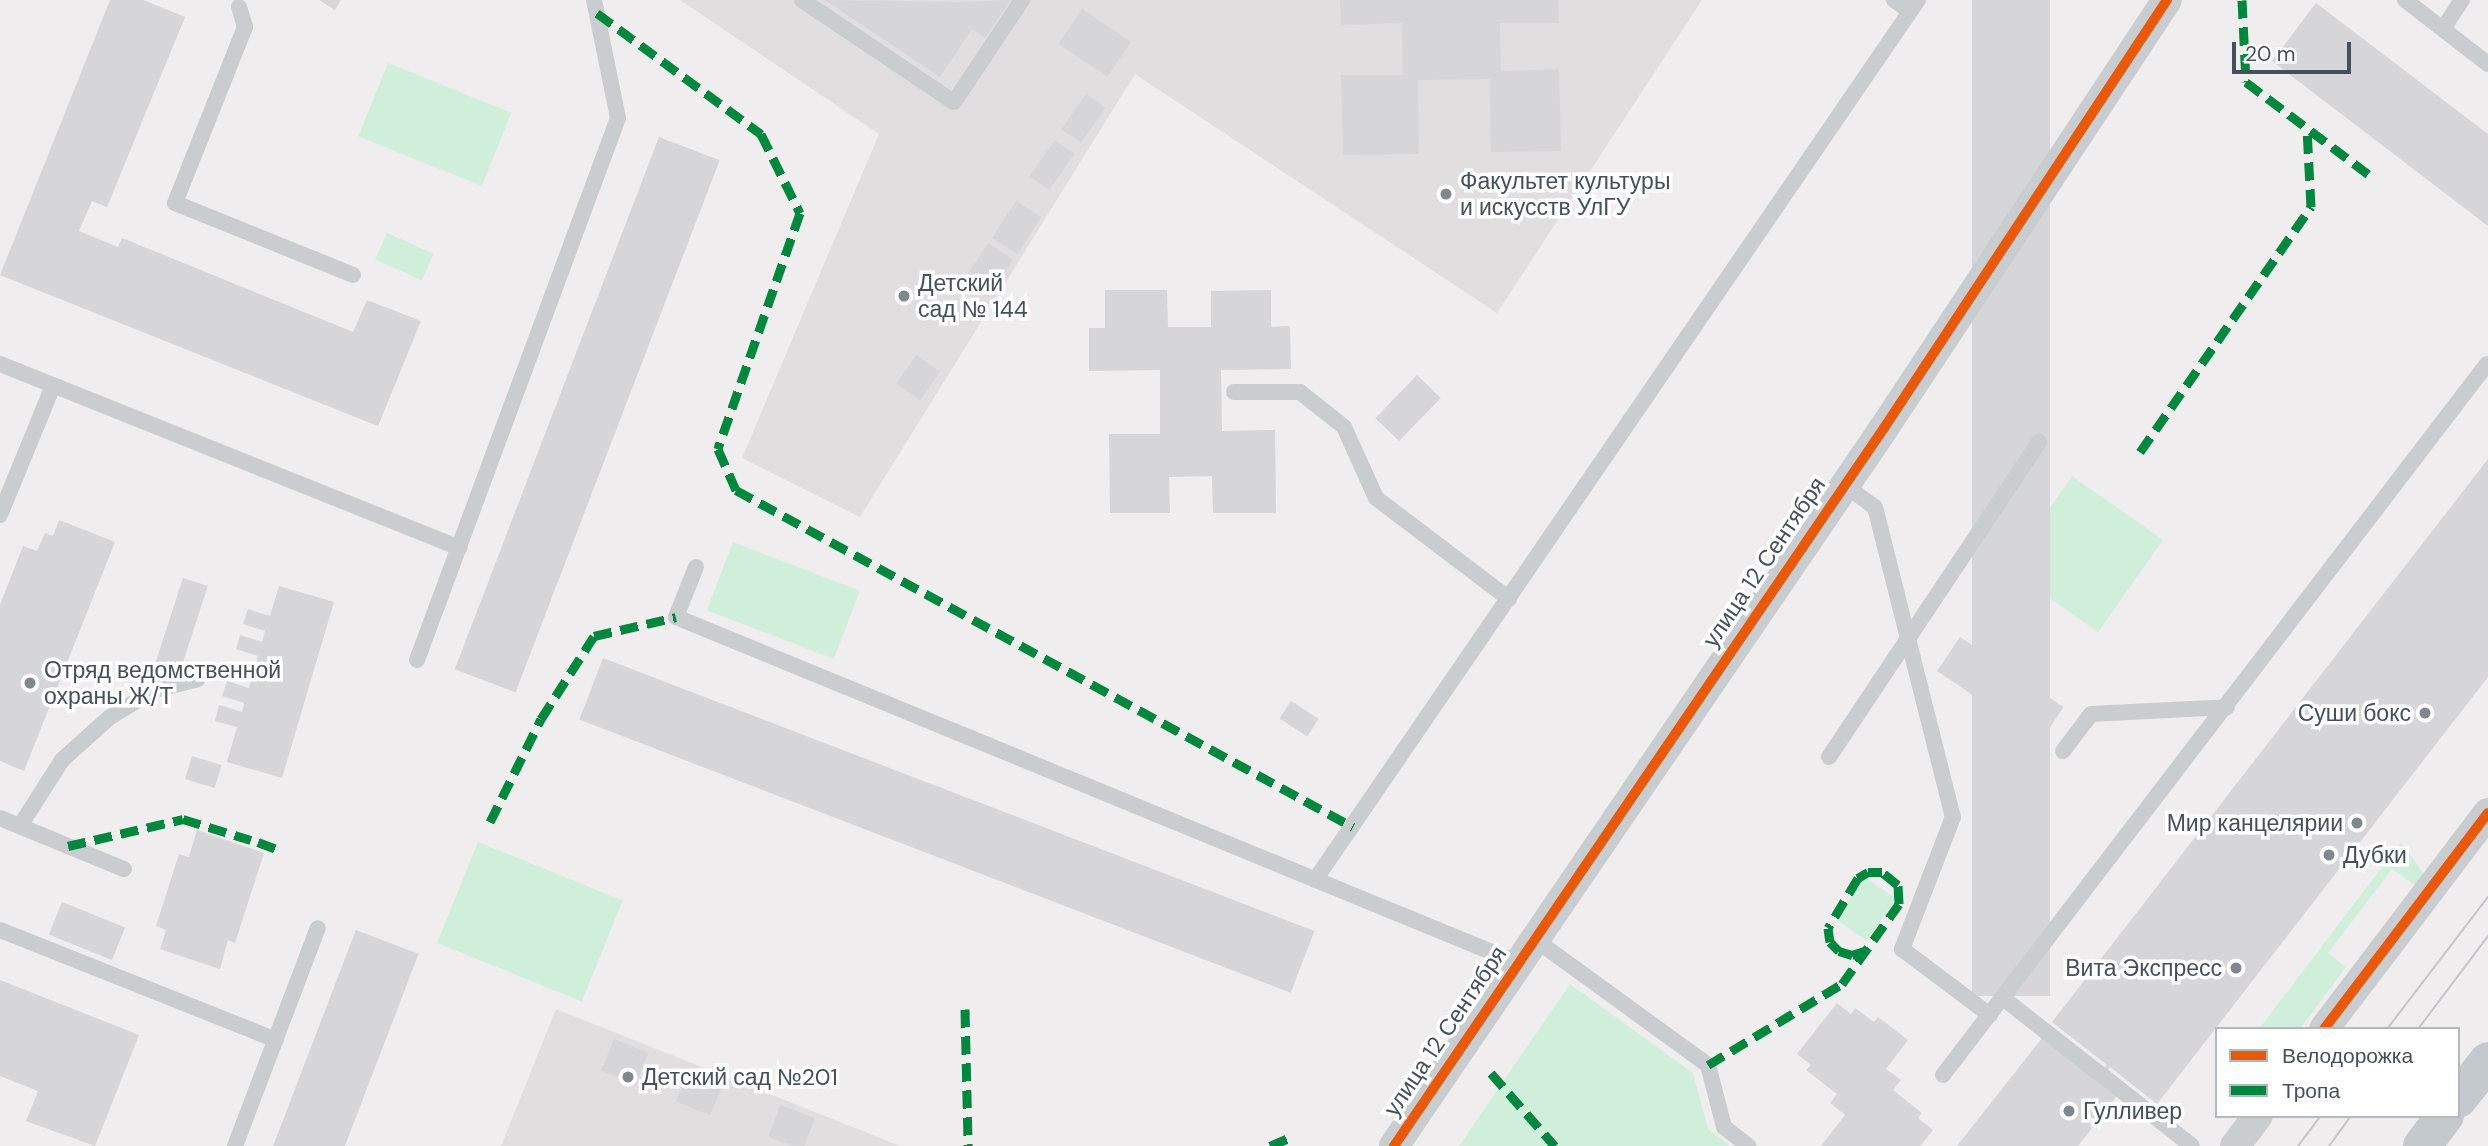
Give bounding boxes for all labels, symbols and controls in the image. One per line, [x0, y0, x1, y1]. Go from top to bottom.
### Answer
scale bar [2236, 28, 2355, 72]
text: 20 m [2245, 40, 2296, 68]
place label: Факультет культуры и искусств УлГУ [1460, 167, 1670, 221]
marker: Факультет культуры и искусств УлГУ [1438, 186, 1454, 202]
place label: Детский сад № 144 [918, 269, 1028, 323]
marker: Детский сад № 144 [896, 288, 912, 304]
street label: улица 12 Сентября [1697, 472, 1831, 652]
place label: Отряд ведомственной охраны Ж/Т [44, 656, 281, 710]
marker: Отряд ведомственной охраны Ж/Т [22, 675, 38, 691]
place label: Суши бокс [2298, 699, 2411, 727]
marker: Суши бокс [2417, 705, 2433, 721]
place label: Мир канцелярии [2167, 809, 2343, 837]
marker: Мир канцелярии [2349, 815, 2365, 831]
place label: Дубки [2343, 841, 2407, 869]
marker: Дубки [2321, 847, 2337, 863]
street label: улица 12 Сентября [1378, 941, 1512, 1121]
place label: Вита Экспресс [2065, 954, 2222, 982]
marker: Вита Экспресс [2228, 960, 2244, 976]
legend [2215, 1027, 2460, 1118]
text: Велодорожка [2282, 1042, 2413, 1070]
place label: Детский сад №201 [642, 1063, 838, 1091]
marker: Детский сад №201 [620, 1069, 636, 1085]
text: Тропа [2282, 1077, 2340, 1105]
place label: Гулливер [2083, 1097, 2182, 1125]
marker: Гулливер [2061, 1103, 2077, 1119]

